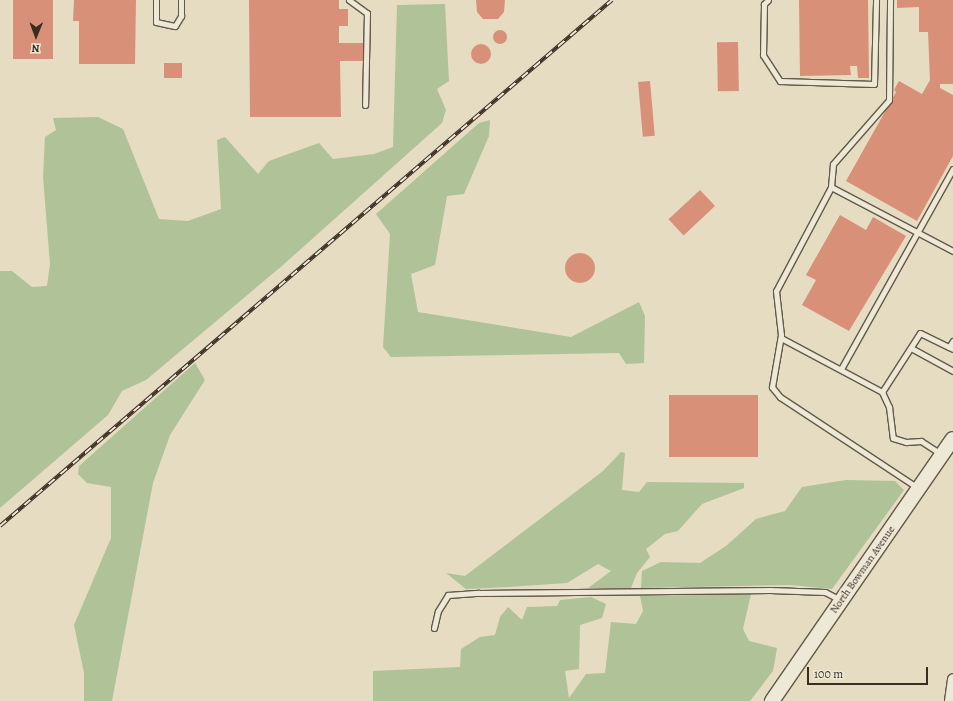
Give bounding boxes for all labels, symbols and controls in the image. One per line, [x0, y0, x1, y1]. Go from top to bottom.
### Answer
north arrow [16, 16, 56, 56]
text: N [32, 41, 40, 56]
street label: North Bowman Avenue [828, 524, 898, 616]
scale bar [809, 659, 930, 685]
text: 100 m [814, 666, 843, 682]

